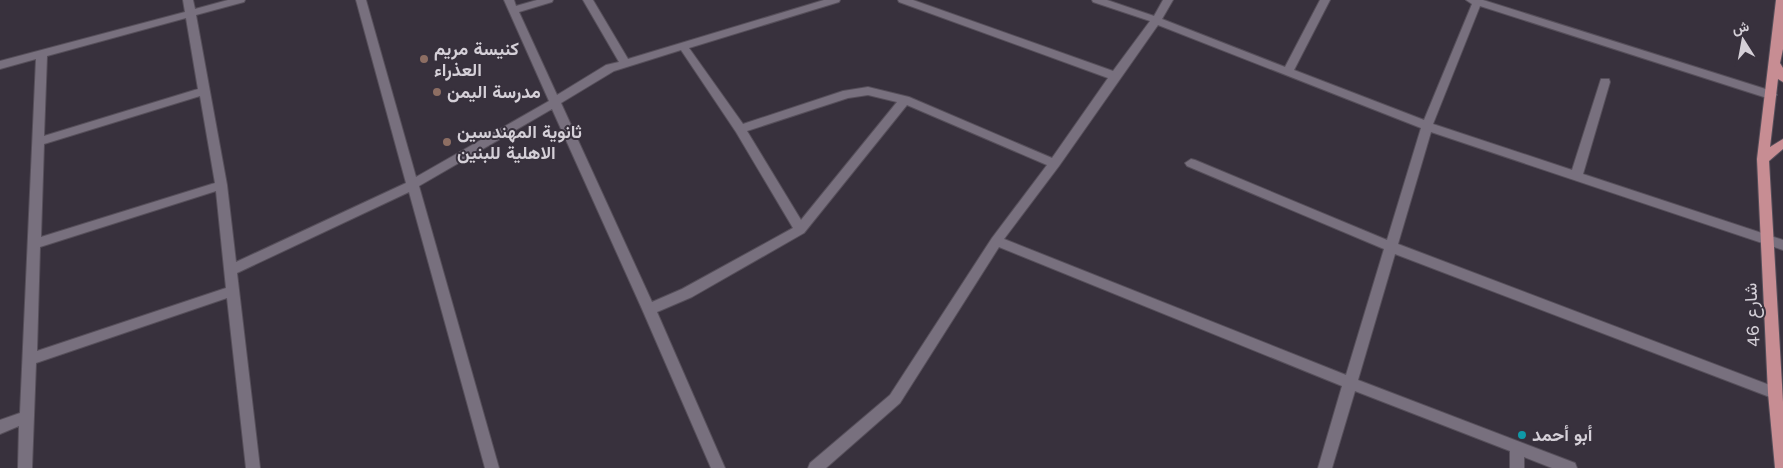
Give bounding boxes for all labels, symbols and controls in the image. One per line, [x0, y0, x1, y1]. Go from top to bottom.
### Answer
north arrow [1718, 15, 1768, 65]
text: ش [1731, 18, 1751, 38]
place label: كنيسة مريم العذراء [434, 38, 519, 81]
marker: كنيسة مريم العذراء [418, 53, 430, 65]
place label: مدرسة اليمن [447, 81, 541, 103]
marker: مدرسة اليمن [431, 86, 443, 98]
place label: ثانوية المهندسين الاهلية للبنين [457, 121, 582, 164]
marker: ثانوية المهندسين الاهلية للبنين [441, 136, 453, 148]
street label: شارع 46 [1739, 282, 1766, 348]
place label: أبو أحمد [1532, 424, 1593, 446]
marker: أبو أحمد [1516, 429, 1528, 441]

